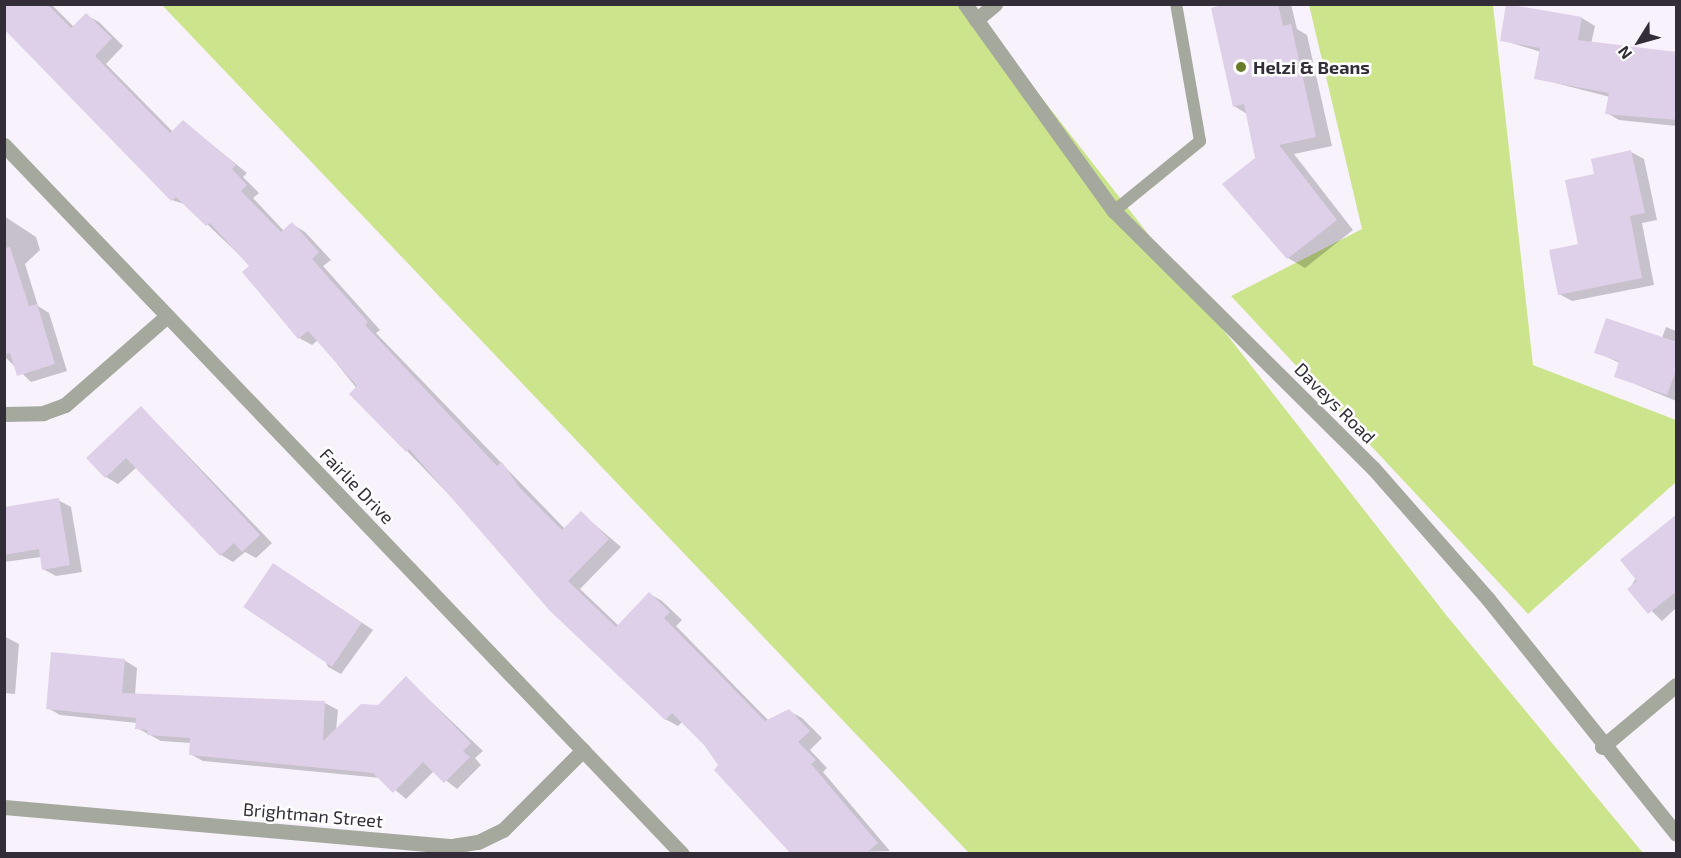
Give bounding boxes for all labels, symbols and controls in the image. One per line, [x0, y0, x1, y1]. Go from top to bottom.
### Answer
north arrow [1609, 12, 1669, 72]
text: N [1613, 43, 1635, 63]
place label: Helzi & Beans [1253, 56, 1370, 78]
marker: Helzi & Beans [1234, 60, 1248, 74]
street label: Daveys Road [1290, 358, 1380, 448]
street label: Fairlie Drive [316, 444, 398, 528]
street label: Brightman Street [242, 798, 384, 832]

